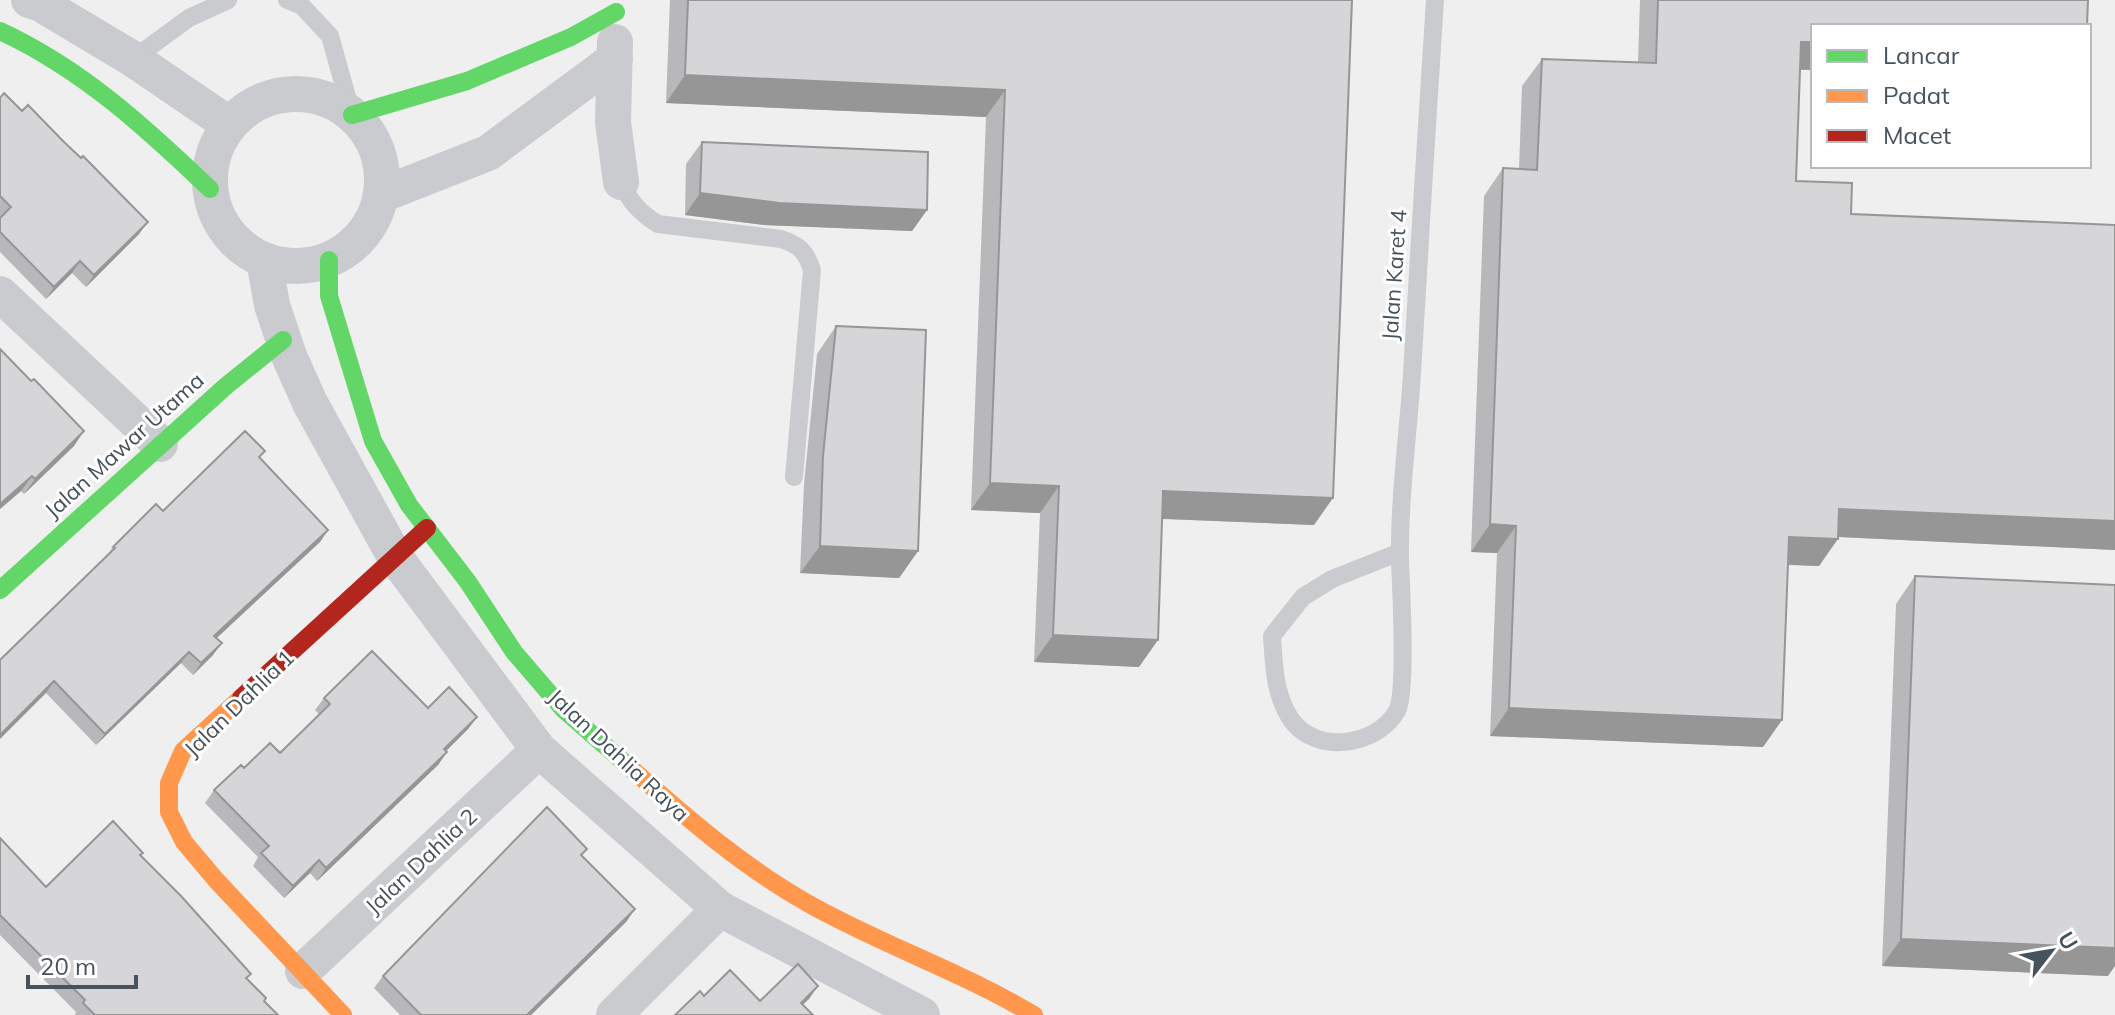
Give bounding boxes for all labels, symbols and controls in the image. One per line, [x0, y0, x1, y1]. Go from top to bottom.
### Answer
legend [1811, 24, 2091, 168]
text: Lancar [1883, 40, 1960, 70]
text: Padat [1883, 80, 1950, 110]
text: Macet [1883, 120, 1951, 150]
street label: Jalan Karet 4 [1375, 209, 1413, 341]
street label: Jalan Mawar Utama [39, 366, 209, 524]
street label: Jalan Dahlia 1 [178, 643, 300, 763]
street label: Jalan Dahlia Raya [543, 683, 695, 827]
street label: Jalan Dahlia 2 [359, 802, 483, 920]
north arrow [2011, 911, 2091, 991]
text: U [2052, 927, 2084, 955]
scale bar [28, 939, 136, 989]
text: 20 m [40, 951, 96, 981]

